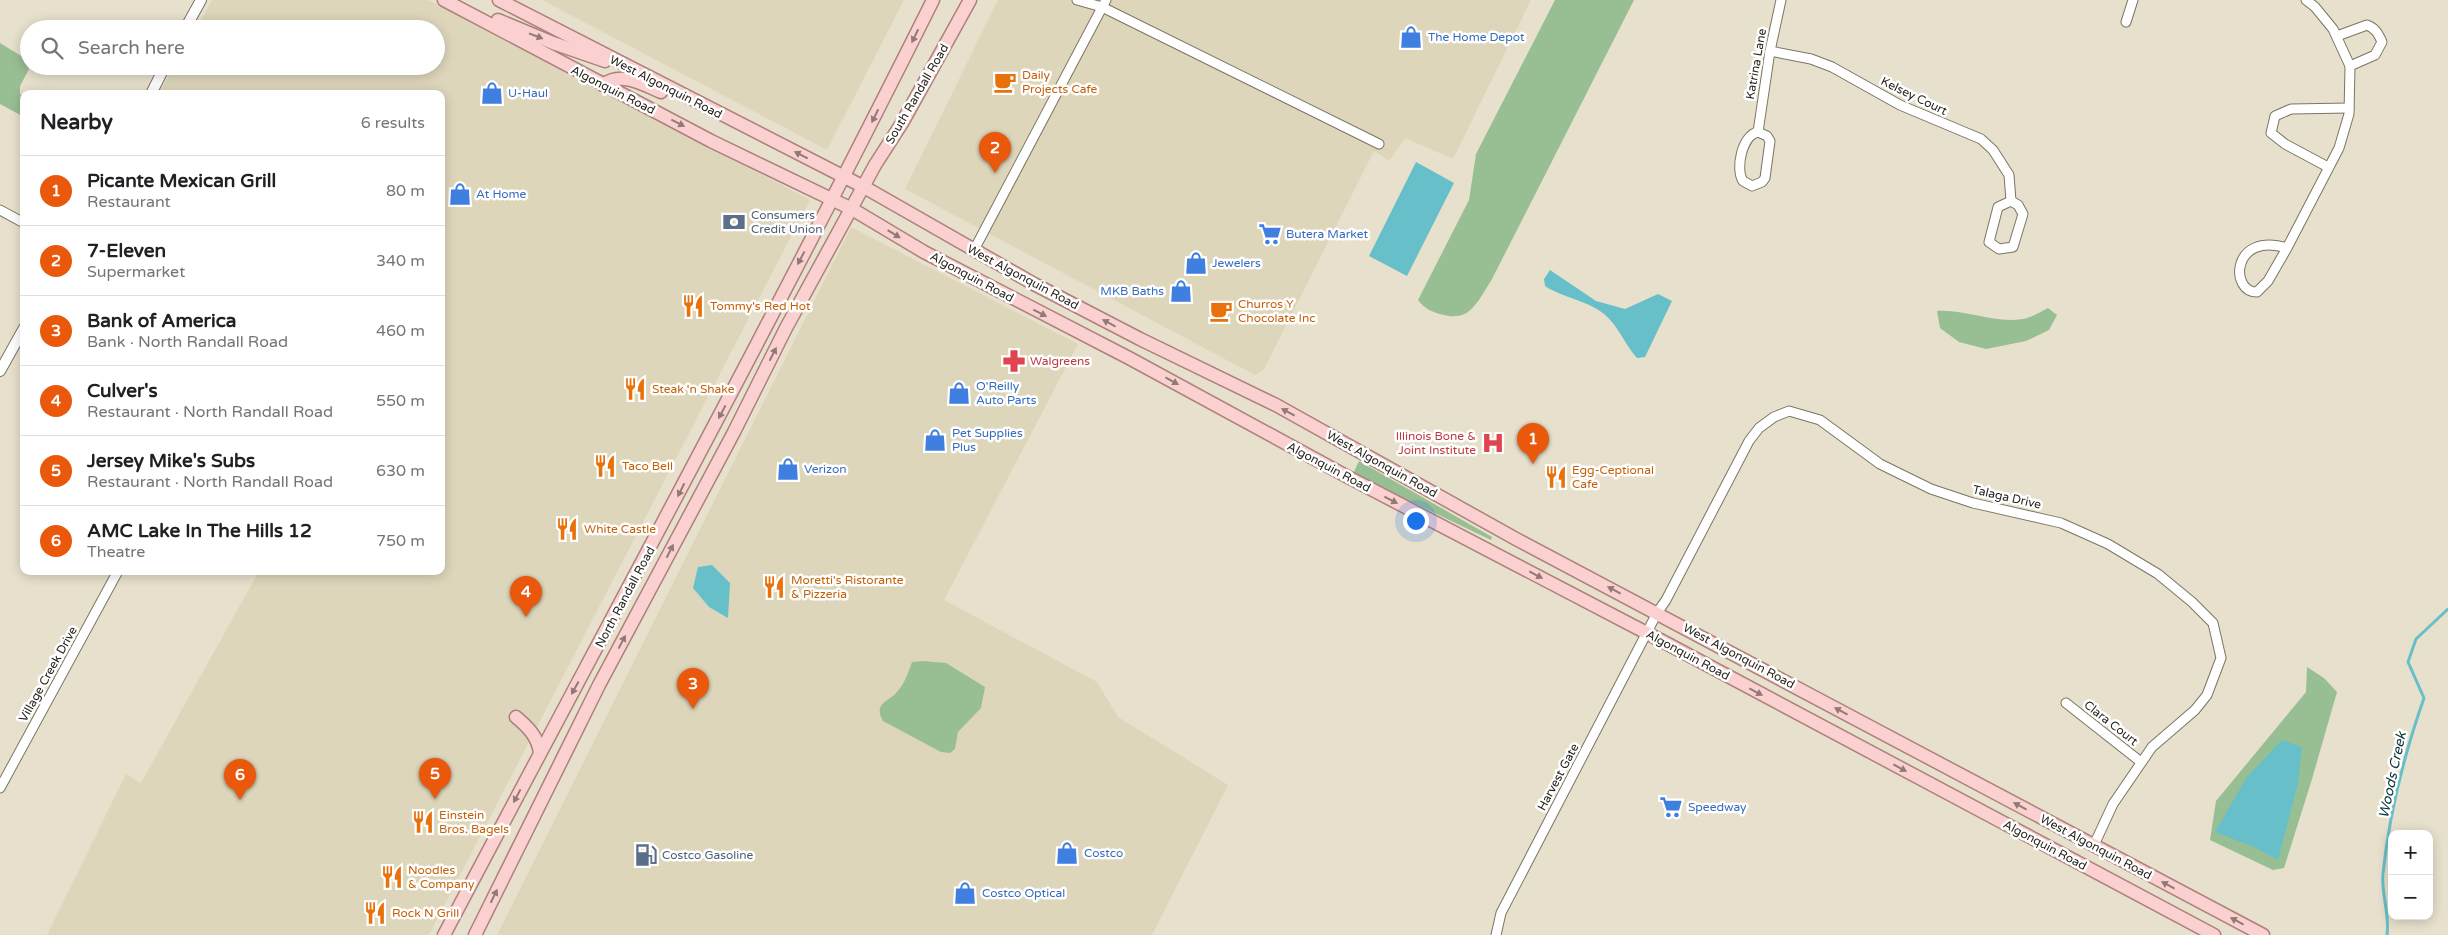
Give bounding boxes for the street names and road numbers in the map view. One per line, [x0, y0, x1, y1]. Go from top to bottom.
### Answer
street label: Katrina Lane [1743, 27, 1769, 101]
street label: South Randall Road [883, 41, 951, 147]
street label: West Algonquin Road [607, 52, 725, 122]
street label: Algonquin Road [569, 63, 657, 117]
street label: Kelsey Court [1879, 74, 1950, 118]
street label: West Algonquin Road [965, 242, 1081, 312]
street label: Algonquin Road [928, 249, 1016, 305]
street label: West Algonquin Road [1324, 428, 1440, 500]
street label: Algonquin Road [1285, 439, 1373, 495]
street label: Talaga Drive [1971, 482, 2043, 512]
street label: North Randall Road [592, 544, 658, 650]
street label: West Algonquin Road [1681, 621, 1797, 691]
street label: Village Creek Drive [16, 624, 80, 724]
street label: Algonquin Road [1644, 627, 1732, 683]
street label: Clara Court [2081, 698, 2141, 749]
street label: Harvest Gate [1534, 741, 1582, 813]
street label: West Algonquin Road [2038, 812, 2154, 882]
street label: Algonquin Road [2001, 817, 2089, 873]

